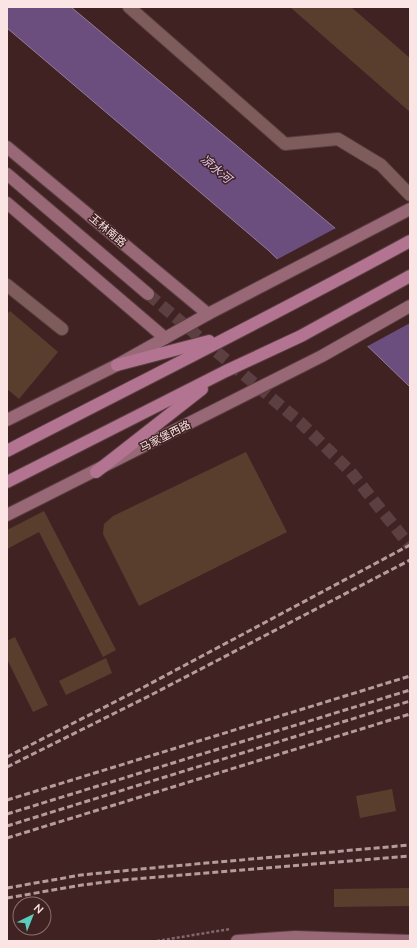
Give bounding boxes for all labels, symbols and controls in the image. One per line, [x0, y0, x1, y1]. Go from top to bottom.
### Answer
water label: 凉水河 [198, 151, 236, 187]
street label: 玉林南路 [87, 210, 129, 250]
street label: 马家堡西路 [137, 417, 193, 455]
north arrow [12, 896, 52, 936]
text: N [31, 901, 47, 917]

